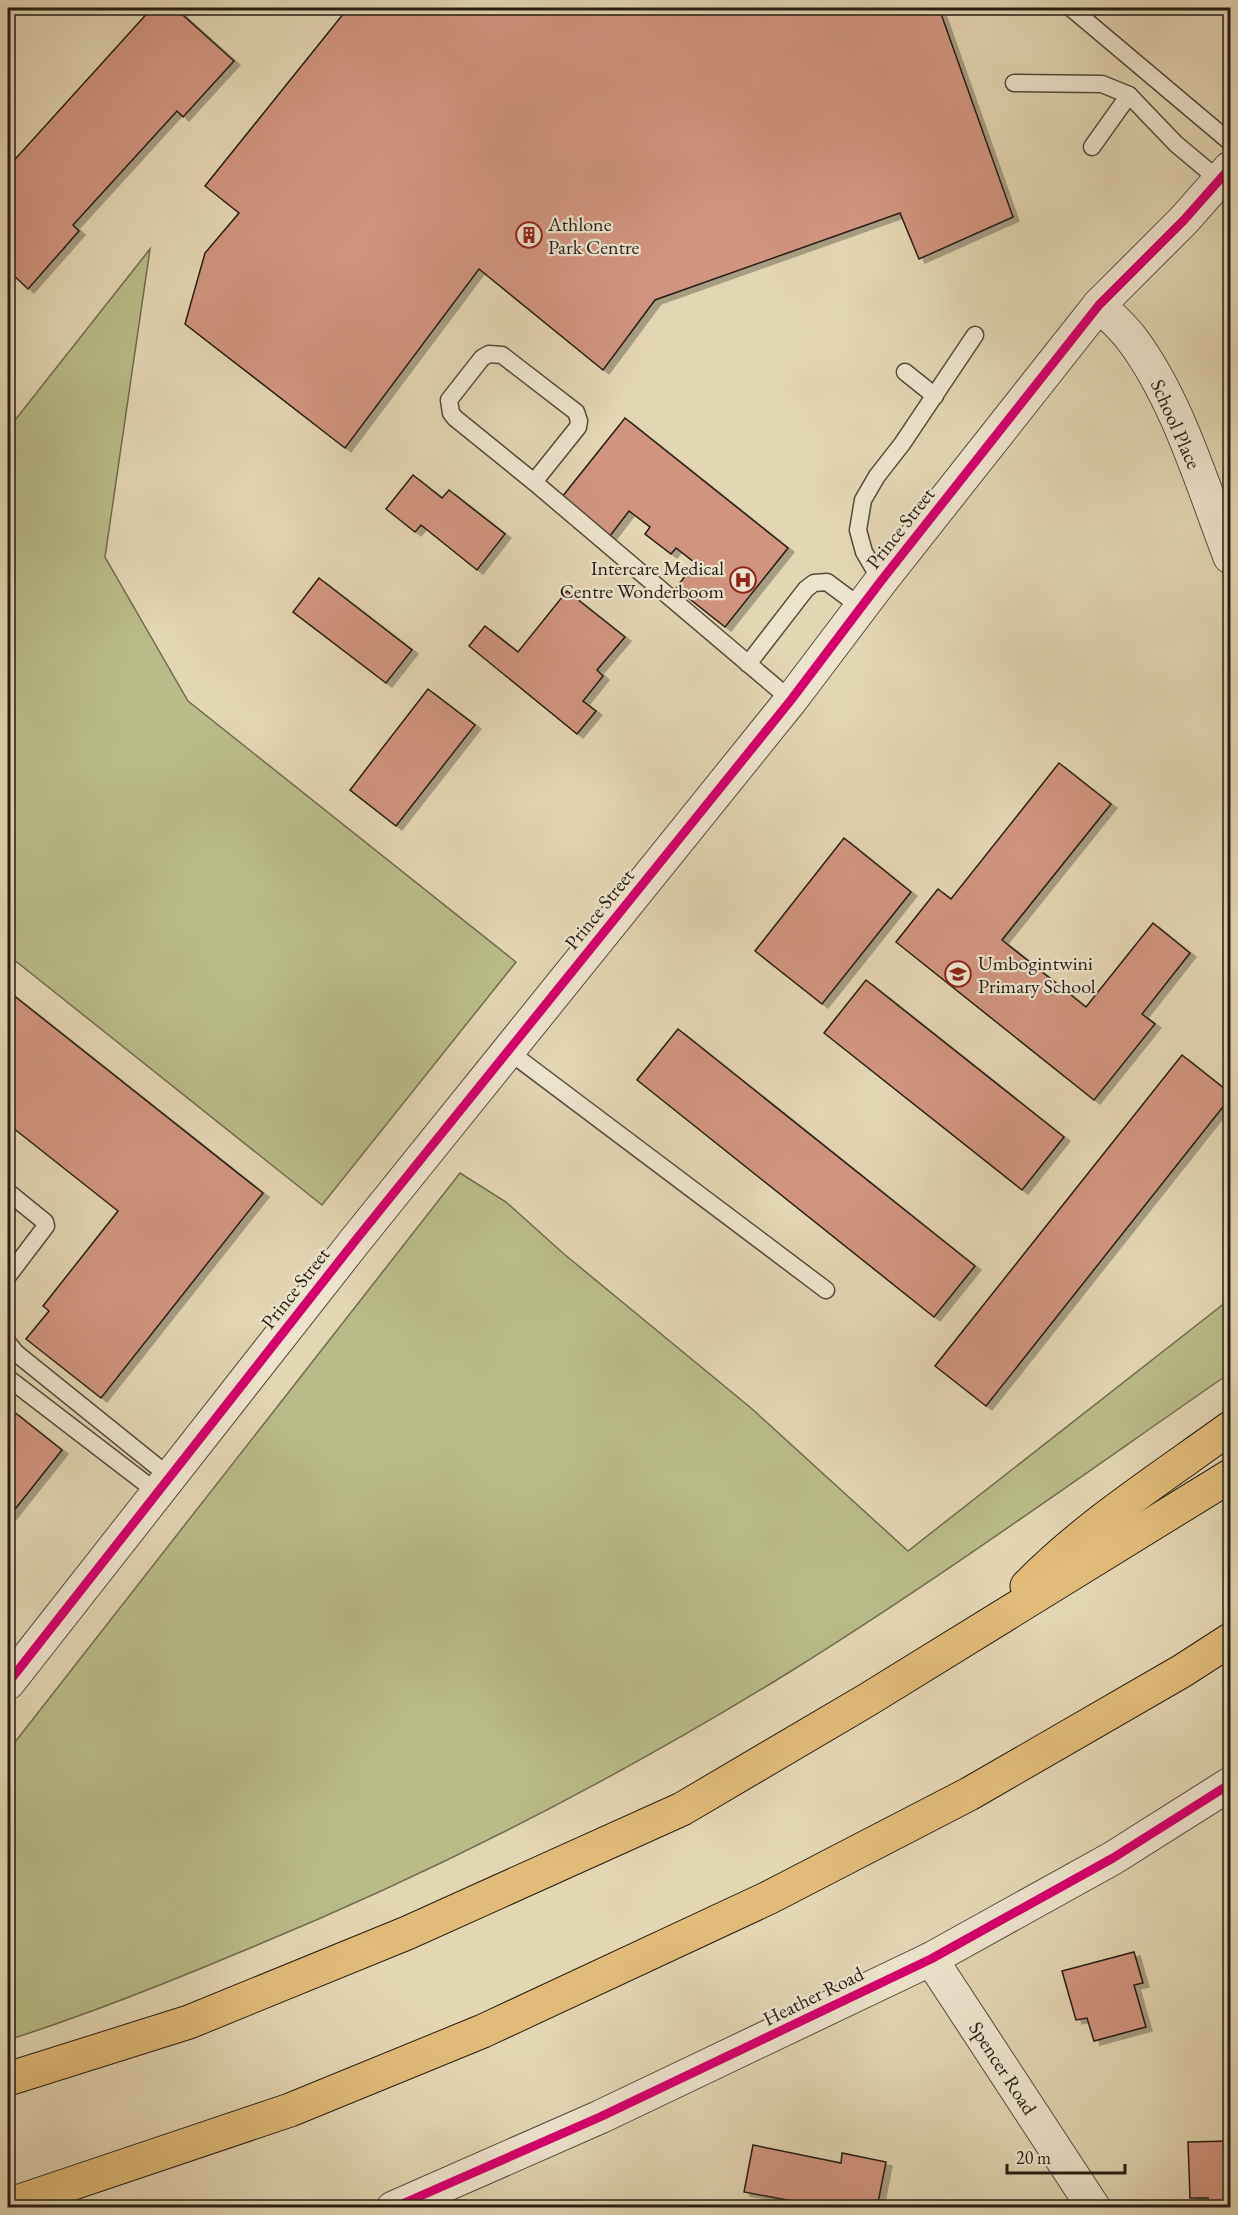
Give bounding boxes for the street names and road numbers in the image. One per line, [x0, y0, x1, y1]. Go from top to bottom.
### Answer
street label: School Place [1145, 375, 1207, 473]
street label: Prince Street [860, 481, 940, 574]
street label: Prince Street [558, 863, 640, 955]
street label: Prince Street [255, 1241, 335, 1334]
street label: Heather Road [758, 1960, 868, 2032]
street label: Spencer Road [963, 2016, 1043, 2120]

